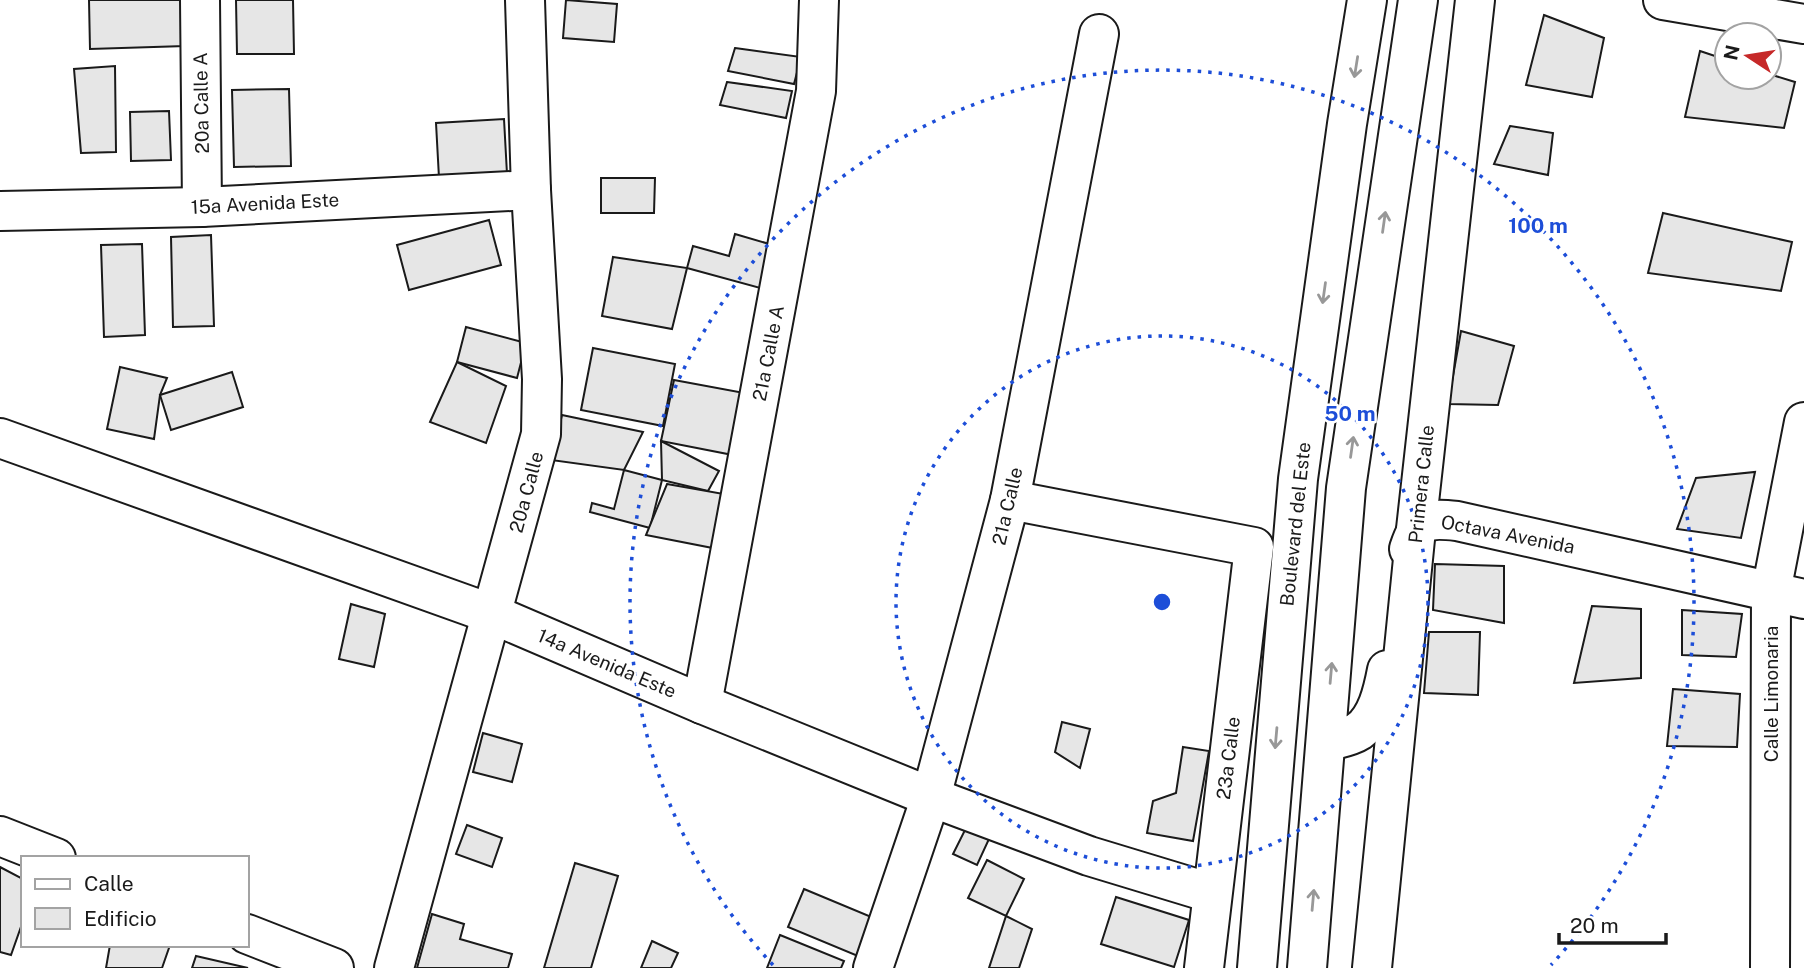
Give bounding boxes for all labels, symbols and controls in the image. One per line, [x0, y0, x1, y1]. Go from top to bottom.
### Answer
north arrow [1713, 21, 1783, 91]
text: N [1719, 43, 1744, 62]
street label: 20a Calle A [189, 52, 213, 154]
one-way arrow [1349, 55, 1362, 78]
street label: 15a Avenida Este [190, 188, 340, 218]
one-way arrow [1378, 211, 1391, 233]
text: 100 m [1508, 213, 1568, 238]
one-way arrow [1317, 281, 1330, 303]
street label: 21a Calle A [748, 303, 788, 403]
text: 50 m [1324, 401, 1376, 426]
street label: Primera Calle [1404, 424, 1438, 544]
one-way arrow [1346, 436, 1359, 459]
street label: Boulevard del Este [1275, 441, 1315, 607]
street label: 20a Calle [505, 449, 547, 535]
street label: 21a Calle [987, 465, 1027, 547]
street label: Octava Avenida [1439, 510, 1577, 558]
centre of rings [1150, 590, 1174, 614]
street label: 14a Avenida Este [534, 624, 680, 702]
street label: Calle Limonaria [1760, 626, 1782, 762]
one-way arrow [1325, 663, 1338, 685]
street label: 23a Calle [1212, 715, 1244, 801]
one-way arrow [1269, 726, 1282, 749]
legend [21, 856, 248, 947]
text: Calle [84, 871, 134, 896]
one-way arrow [1307, 889, 1320, 912]
scale bar [1559, 902, 1666, 946]
text: Edificio [84, 906, 157, 931]
text: 20 m [1570, 913, 1619, 938]

